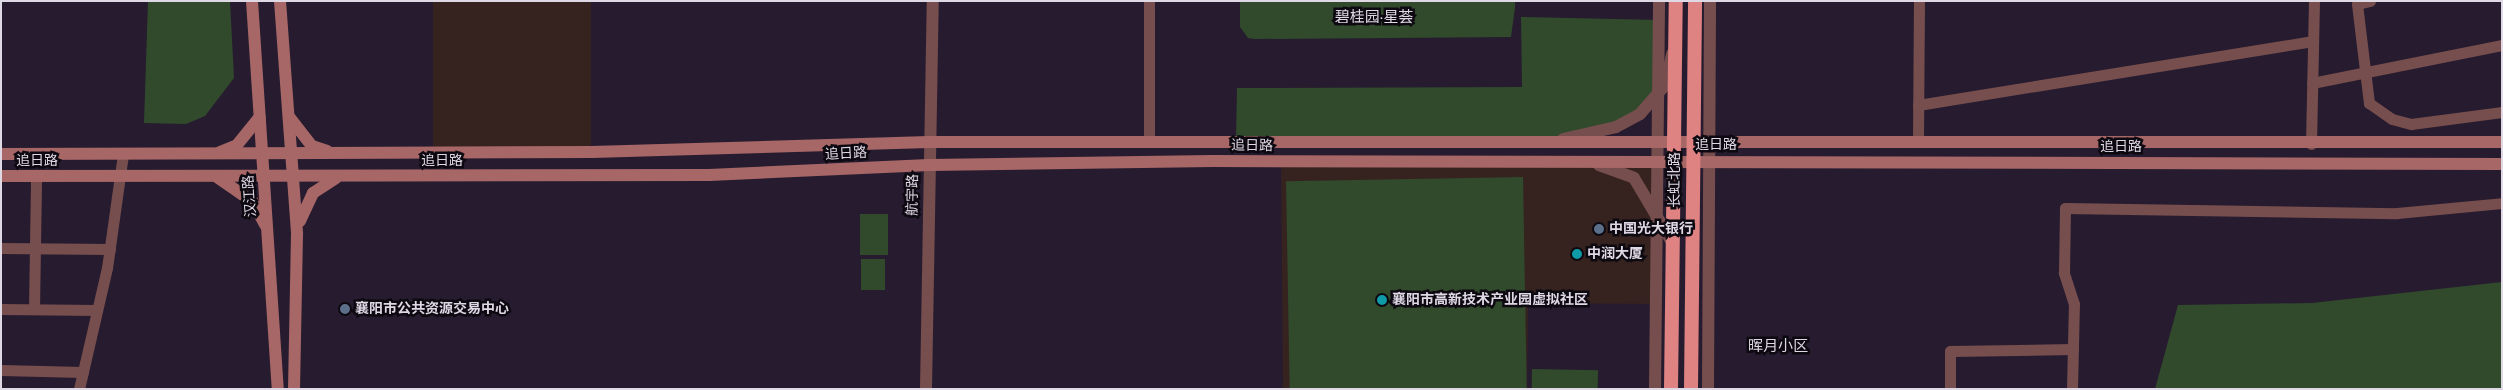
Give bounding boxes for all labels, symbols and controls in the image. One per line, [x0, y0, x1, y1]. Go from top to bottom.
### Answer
district label: 碧桂园·星荟 [1335, 9, 1413, 27]
street label: 追日路 [1231, 137, 1273, 155]
street label: 追日路 [1695, 137, 1737, 153]
street label: 追日路 [2100, 139, 2142, 155]
street label: 追日路 [825, 145, 867, 163]
street label: 长虹北路 [1667, 152, 1683, 208]
street label: 追日路 [16, 153, 58, 169]
street label: 追日路 [421, 153, 463, 169]
street label: 汉江路 [240, 174, 260, 218]
street label: 航宇路 [904, 174, 922, 216]
place label: 中国光大银行 [1609, 221, 1693, 237]
marker: 中国光大银行 [1593, 223, 1605, 235]
place label: 中润大厦 [1587, 246, 1643, 262]
marker: 中润大厦 [1571, 248, 1583, 260]
place label: 襄阳市高新技术产业园虚拟社区 [1392, 292, 1588, 308]
marker: 襄阳市高新技术产业园虚拟社区 [1376, 294, 1388, 306]
place label: 襄阳市公共资源交易中心 [355, 301, 509, 317]
marker: 襄阳市公共资源交易中心 [339, 303, 351, 315]
district label: 晖月小区 [1748, 338, 1808, 356]

